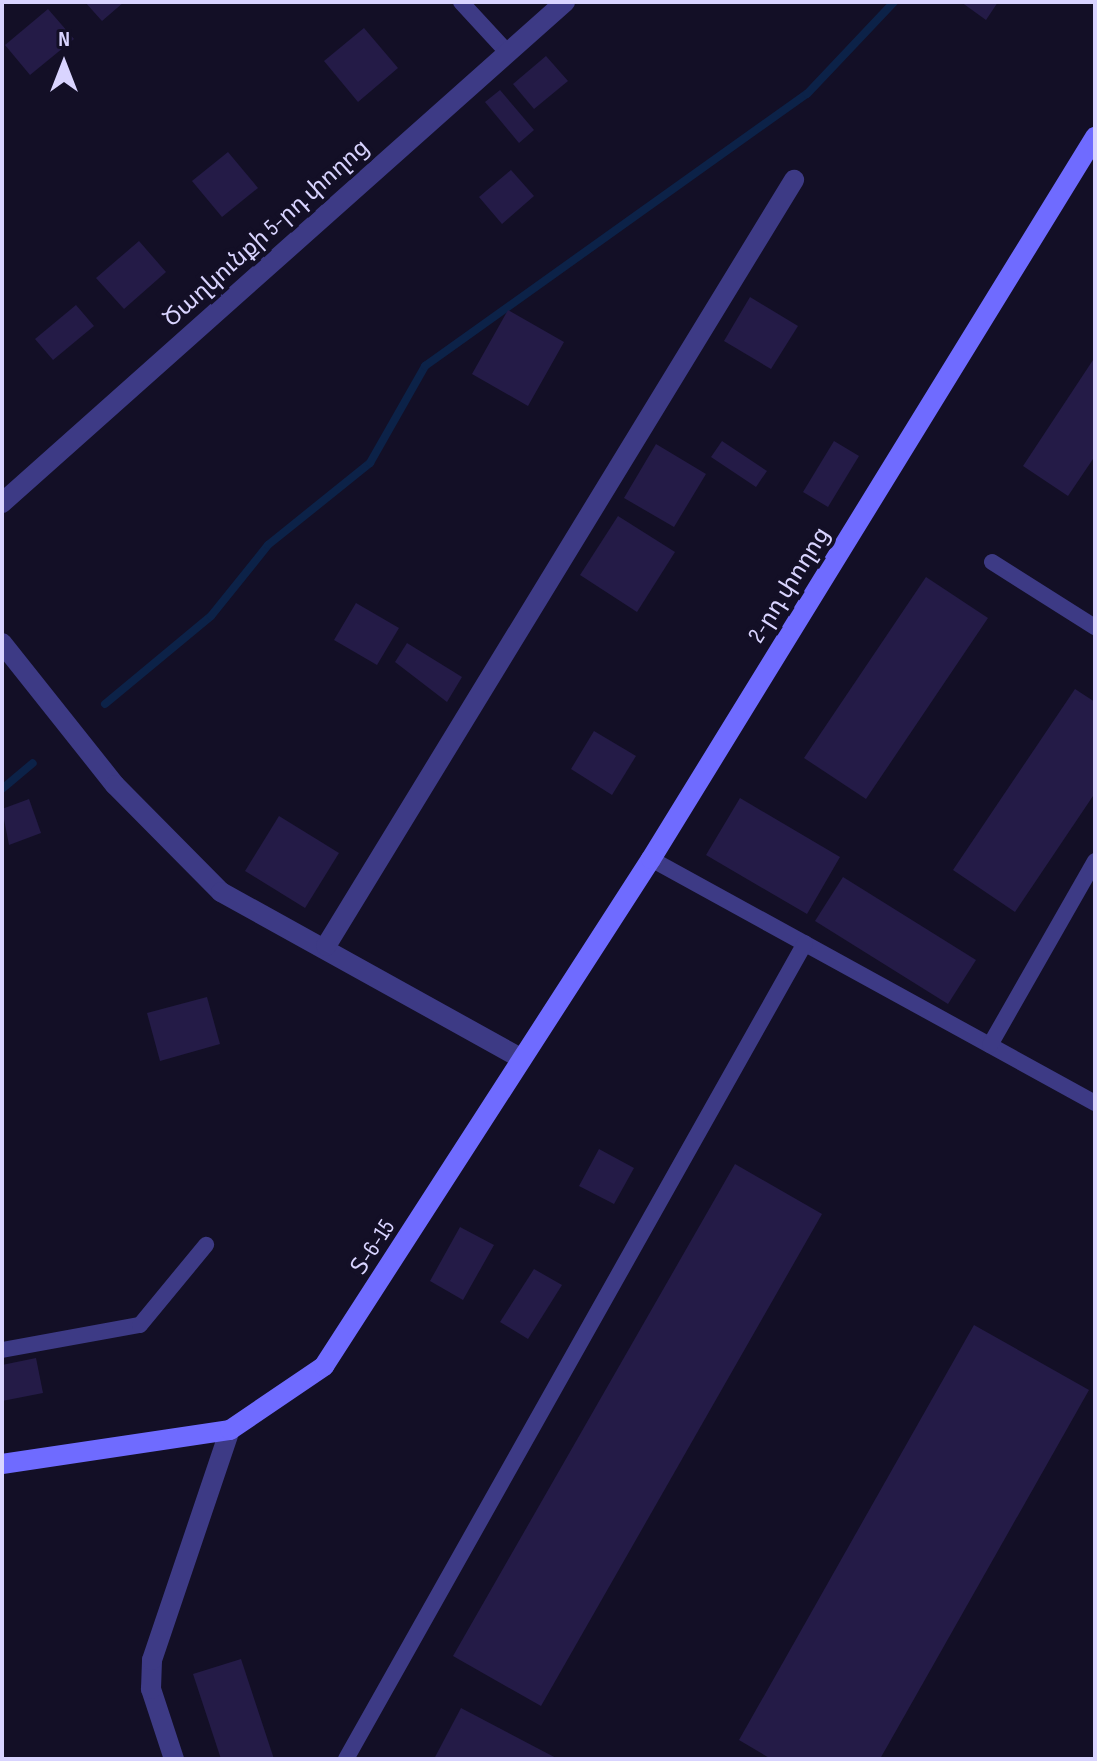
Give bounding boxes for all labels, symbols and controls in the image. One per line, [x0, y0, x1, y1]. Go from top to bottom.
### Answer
north arrow [24, 24, 104, 104]
text: N [58, 26, 70, 53]
street label: Ծաղկունքի 5-րդ փողոց [157, 133, 375, 333]
street label: 2-րդ փողոց [742, 522, 836, 648]
street label: Տ-6-15 [345, 1214, 401, 1280]

